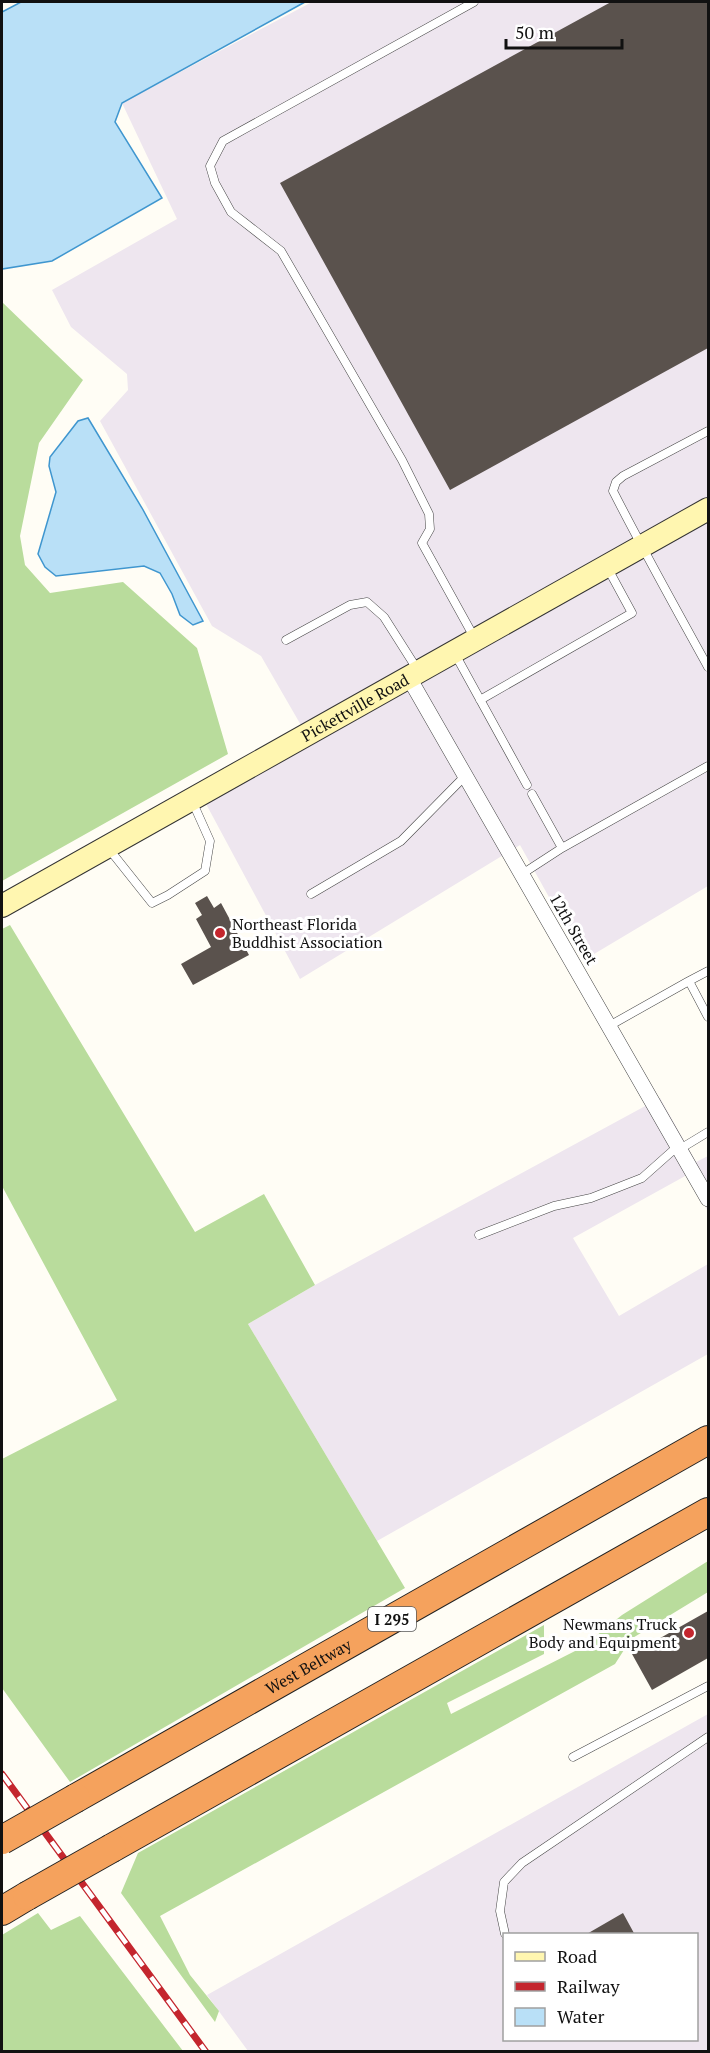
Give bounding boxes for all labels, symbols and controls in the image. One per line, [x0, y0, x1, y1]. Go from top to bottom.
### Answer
scale bar [506, 12, 622, 50]
text: 50 m [515, 20, 555, 44]
street label: Pickettville Road [297, 668, 413, 747]
street label: 12th Street [545, 889, 603, 969]
place label: Northeast Florida Buddhist Association [232, 913, 383, 953]
marker: Northeast Florida Buddhist Association [213, 926, 227, 940]
road number: I 295 [368, 1607, 416, 1631]
place label: Newmans Truck Body and Equipment [529, 1613, 678, 1653]
marker: Newmans Truck Body and Equipment [682, 1626, 696, 1640]
street label: West Beltway [261, 1633, 356, 1699]
legend [503, 1933, 698, 2041]
text: Road [557, 1944, 597, 1968]
text: Railway [557, 1974, 621, 1998]
text: Water [557, 2004, 604, 2028]

